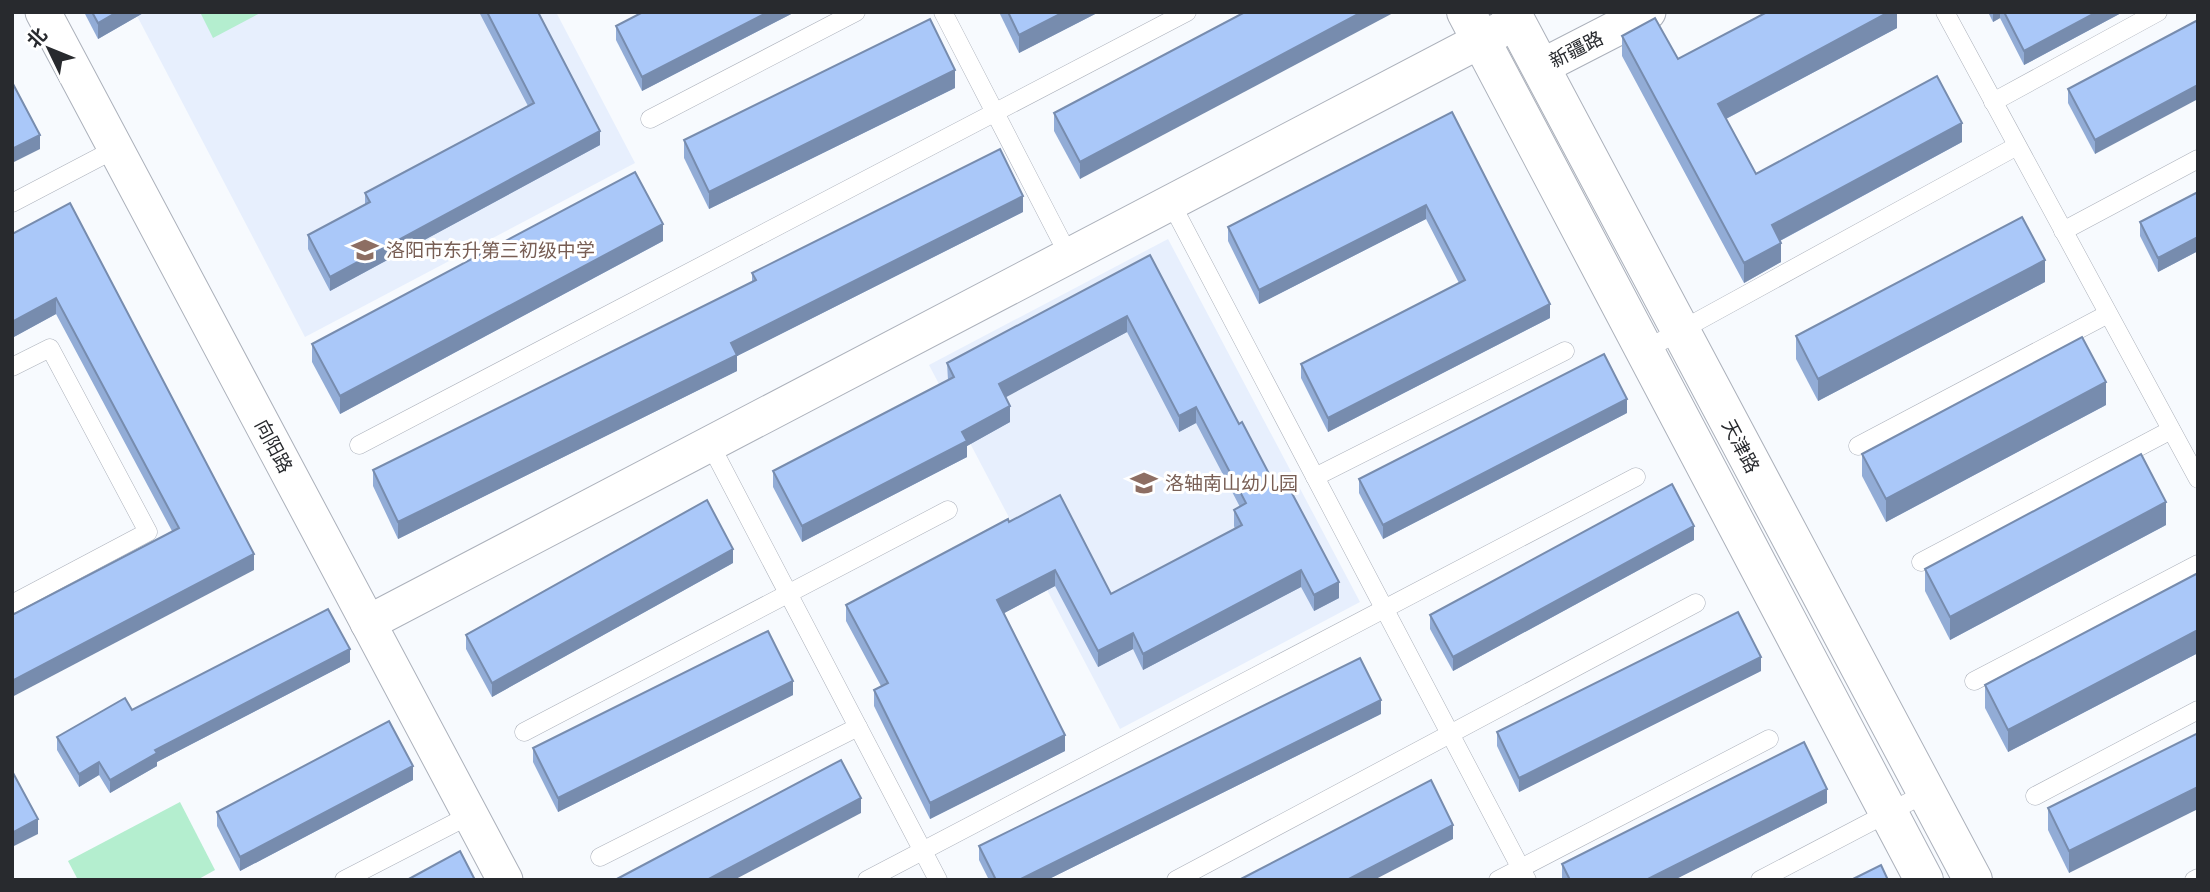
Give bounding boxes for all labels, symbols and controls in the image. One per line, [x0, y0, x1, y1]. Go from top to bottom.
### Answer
north arrow [14, 14, 84, 84]
text: 北 [23, 24, 53, 54]
street label: 新疆路 [1546, 27, 1608, 74]
school or university icon: 洛阳市东升第三初级中学 [350, 235, 380, 265]
place label: 洛阳市东升第三初级中学 [386, 240, 595, 264]
street label: 向阳路 [248, 416, 296, 478]
street label: 天津路 [1715, 416, 1763, 478]
school or university icon: 洛轴南山幼儿园 [1129, 468, 1159, 498]
place label: 洛轴南山幼儿园 [1165, 473, 1298, 497]

